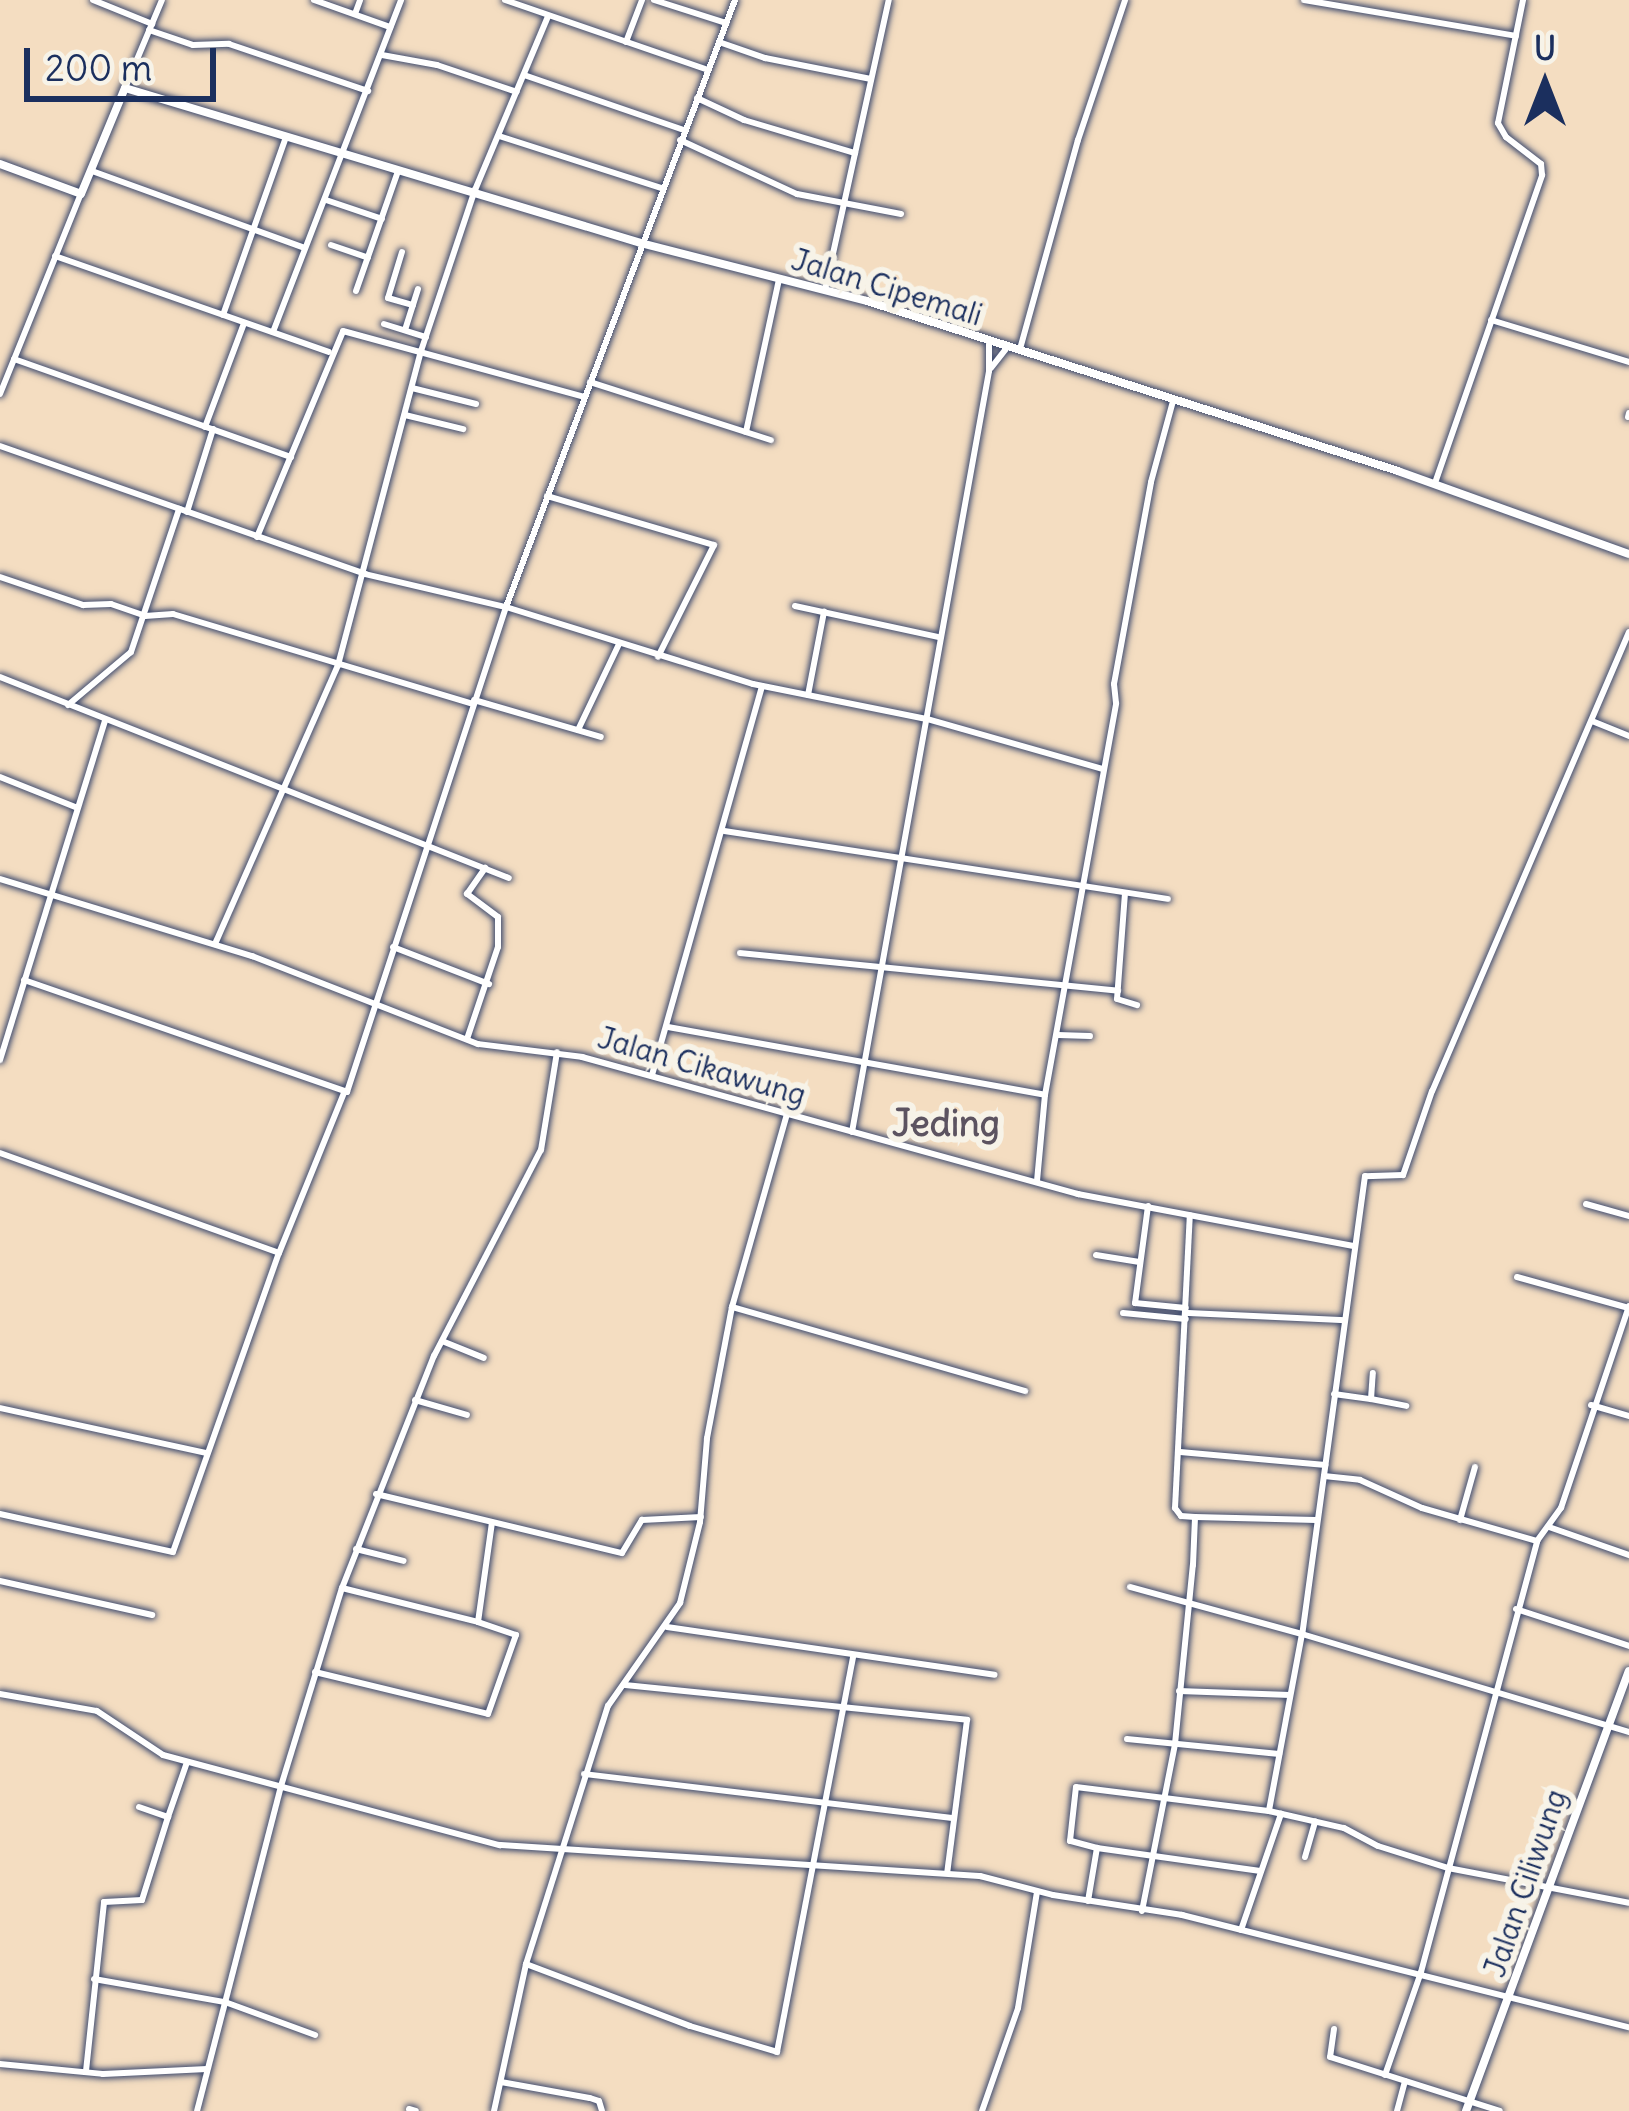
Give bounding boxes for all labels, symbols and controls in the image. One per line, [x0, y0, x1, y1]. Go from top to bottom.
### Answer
scale bar [30, 24, 222, 98]
north arrow [1485, 24, 1605, 144]
text: U [1534, 27, 1556, 69]
text: 200 m [45, 46, 152, 91]
street label: Jalan Cipemali [787, 241, 987, 333]
street label: Jalan Cikawung [594, 1019, 810, 1113]
district label: Jeding [892, 1102, 1000, 1146]
street label: Jalan Ciliwung [1476, 1785, 1574, 1981]

